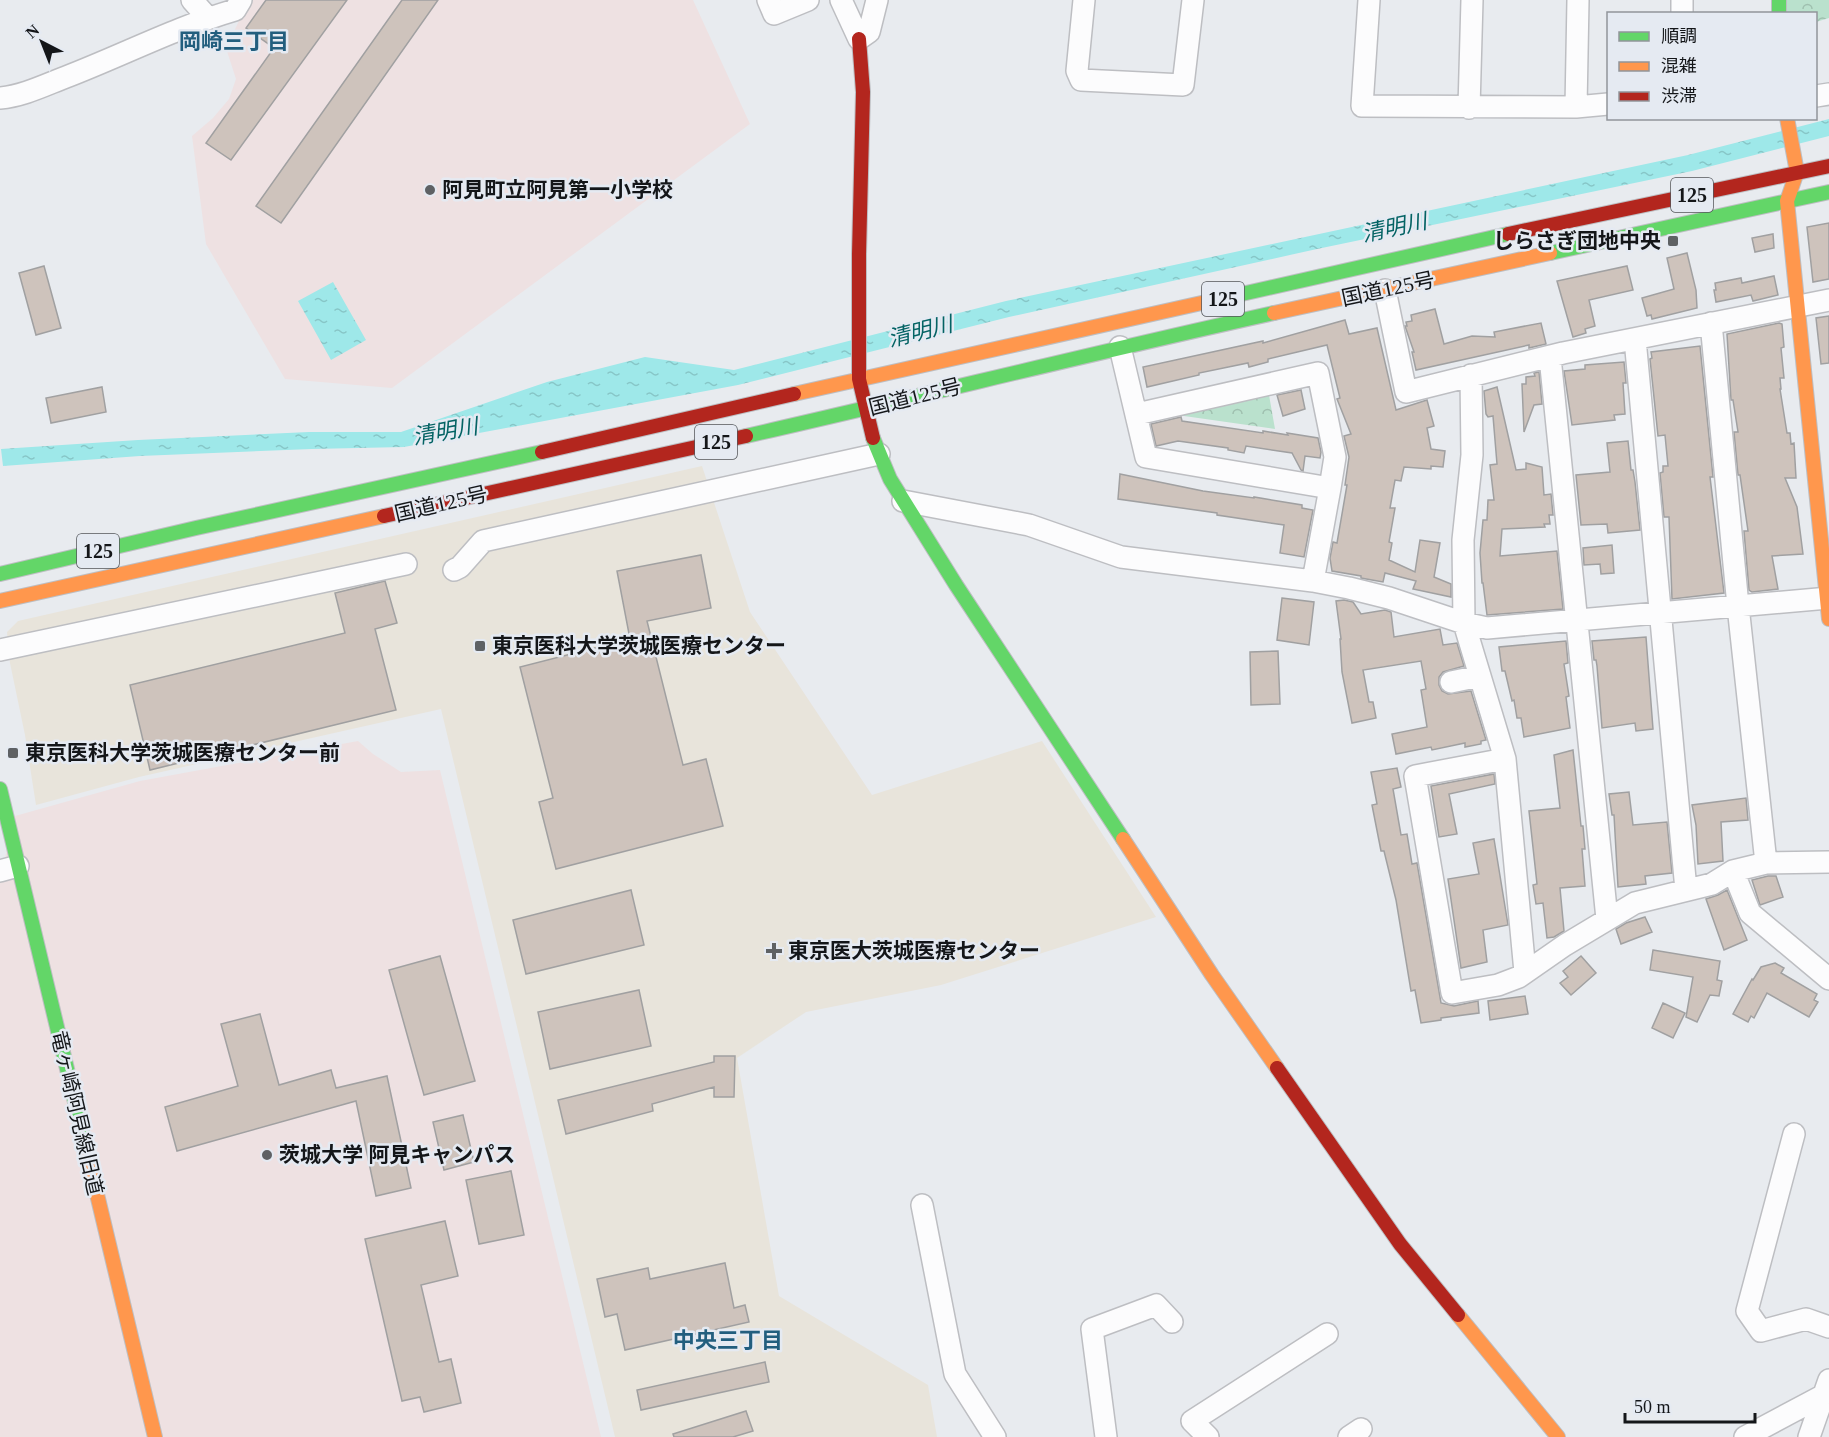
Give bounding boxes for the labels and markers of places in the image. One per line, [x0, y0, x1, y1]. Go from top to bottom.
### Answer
place label: 阿見町立阿見第一小学校 [442, 178, 673, 202]
marker: 阿見町立阿見第一小学校 [423, 183, 437, 197]
place label: しらさぎ団地中央 [1493, 229, 1661, 253]
marker: しらさぎ団地中央 [1666, 234, 1680, 248]
place label: 東京医科大学茨城医療センター [492, 634, 786, 658]
marker: 東京医科大学茨城医療センター [473, 639, 487, 653]
place label: 東京医科大学茨城医療センター前 [25, 741, 340, 765]
marker: 東京医科大学茨城医療センター前 [6, 746, 20, 760]
place label: 東京医大茨城医療センター [788, 939, 1040, 963]
marker: 東京医大茨城医療センター [765, 942, 783, 960]
place label: 茨城大学 阿見キャンパス [279, 1143, 515, 1167]
marker: 茨城大学 阿見キャンパス [260, 1148, 274, 1162]

